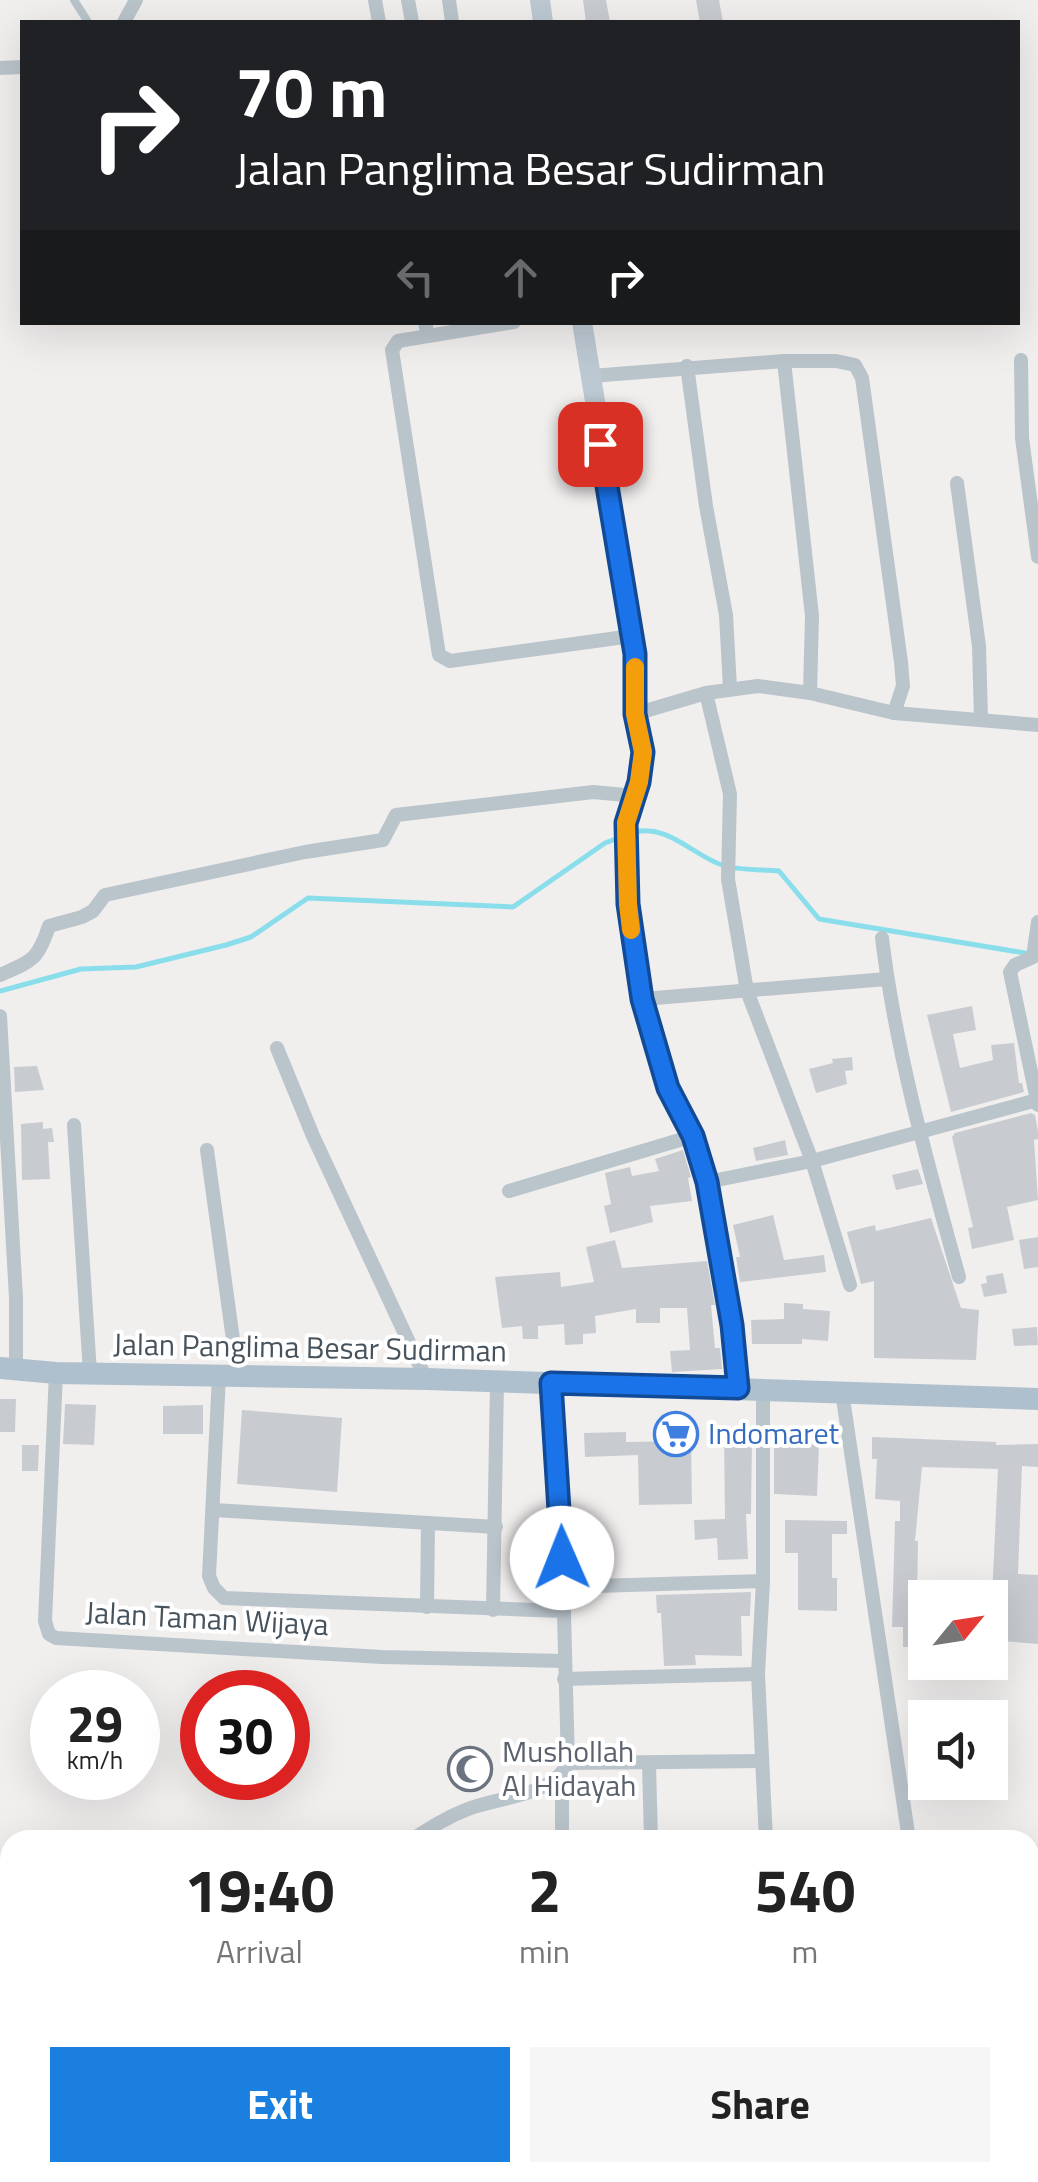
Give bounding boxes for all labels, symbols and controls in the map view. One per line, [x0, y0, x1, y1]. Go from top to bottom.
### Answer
text: 70 m [235, 38, 388, 144]
icon: right [70, 60, 200, 190]
text: Jalan Panglima Besar Sudirman [235, 134, 825, 202]
icon: left [388, 250, 443, 305]
icon: ahead [493, 250, 548, 305]
icon: right [598, 250, 653, 305]
pin [558, 402, 643, 487]
icon: arrive [573, 417, 628, 472]
street label: Jalan Panglima Besar Sudirman [113, 1321, 507, 1373]
place label: Indomaret [708, 1410, 839, 1456]
supermarket icon: Indomaret [653, 1411, 699, 1457]
position arrow [510, 1506, 614, 1610]
north arrow [908, 1580, 1008, 1680]
map controls [908, 1580, 1008, 1800]
street label: Jalan Taman Wijaya [84, 1589, 330, 1647]
speed limit sign: 30 [180, 1670, 310, 1800]
text: 29 [67, 1685, 123, 1761]
button: sound [908, 1700, 1008, 1800]
place label: Mushollah Al Hidayah [502, 1728, 636, 1808]
text: km/h [67, 1741, 123, 1779]
mosque icon: Mushollah Al Hidayah [447, 1746, 493, 1792]
text: 19:40 [185, 1844, 334, 1935]
text: 2 [528, 1844, 561, 1935]
text: 540 [755, 1844, 855, 1935]
text: Arrival [216, 1927, 303, 1975]
text: min [519, 1927, 570, 1975]
text: m [792, 1927, 818, 1975]
button: Exit [50, 2047, 510, 2162]
button: Share [530, 2047, 990, 2162]

